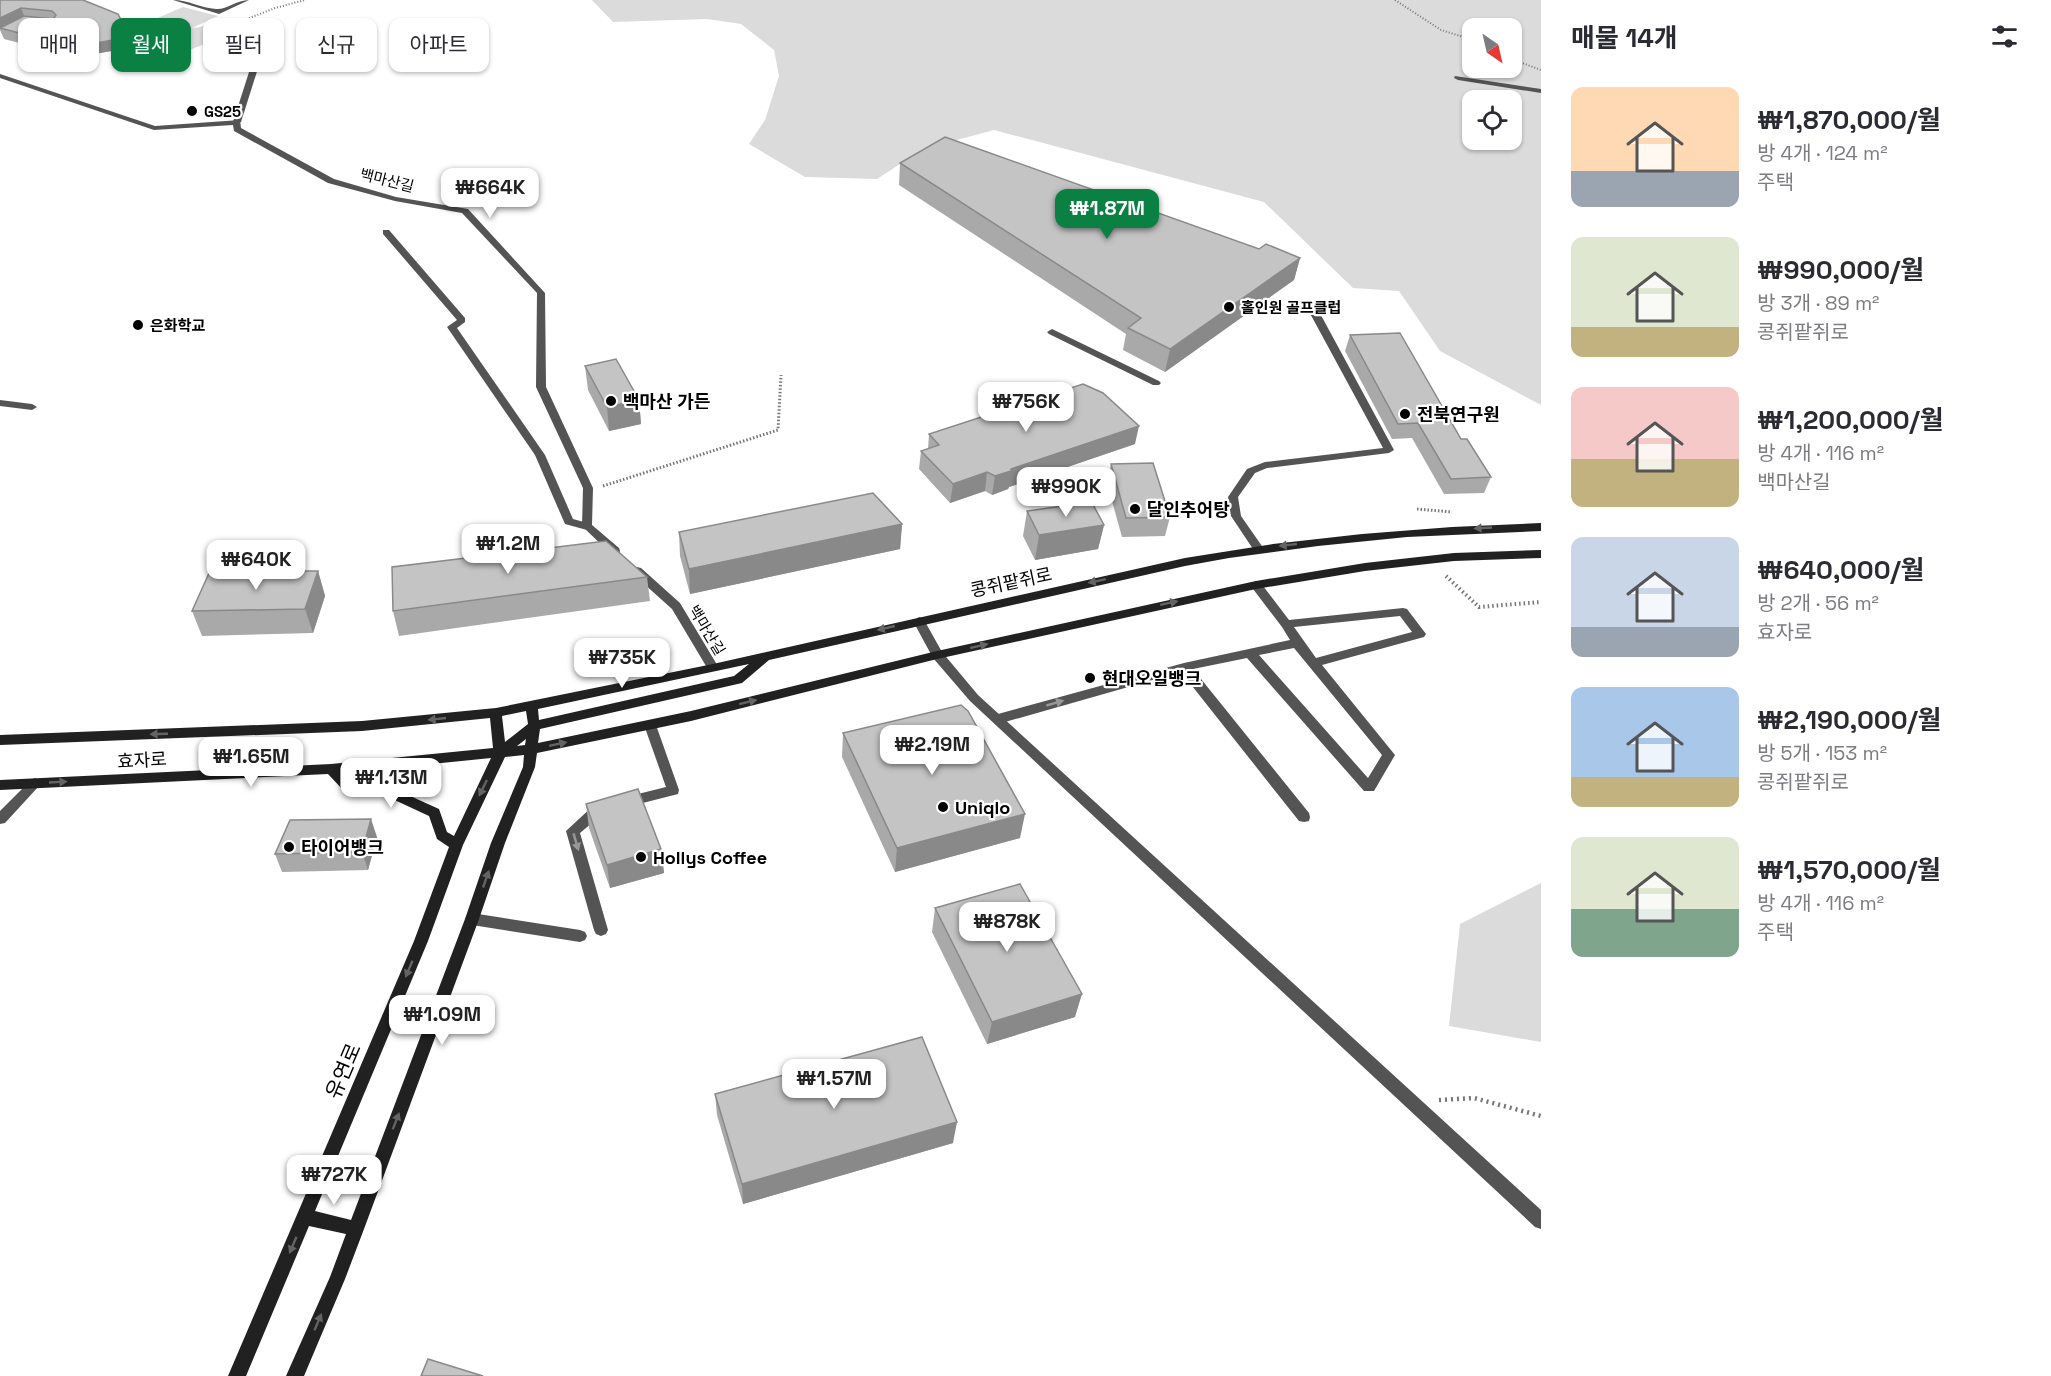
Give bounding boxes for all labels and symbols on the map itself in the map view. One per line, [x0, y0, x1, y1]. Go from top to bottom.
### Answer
north arrow [1462, 18, 1522, 78]
place label: GS25 [204, 102, 241, 121]
marker: GS25 [185, 104, 199, 118]
street label: 백마산길 [358, 164, 416, 196]
pin: ₩664K [448, 168, 532, 219]
pin: ₩1.87M [1058, 189, 1156, 240]
place label: 홀인원 골프클럽 [1241, 298, 1341, 317]
marker: 홀인원 골프클럽 [1222, 300, 1236, 314]
place label: 은화학교 [150, 316, 205, 335]
marker: 은화학교 [131, 318, 145, 332]
pin: ₩756K [984, 382, 1068, 433]
place label: 백마산 가든 [623, 390, 710, 413]
marker: 백마산 가든 [604, 394, 618, 408]
place label: 전북연구원 [1417, 403, 1500, 426]
marker: 전북연구원 [1398, 407, 1412, 421]
pin: ₩990K [1024, 467, 1108, 518]
place label: 달인추어탕 [1147, 498, 1230, 521]
marker: 달인추어탕 [1128, 502, 1142, 516]
pin: ₩1.2M [466, 524, 550, 575]
one-way arrow [1473, 524, 1492, 533]
pin: ₩640K [214, 540, 298, 591]
one-way arrow [1279, 541, 1298, 550]
street label: 콩쥐팥쥐로 [968, 562, 1054, 602]
one-way arrow [1087, 577, 1106, 586]
one-way arrow [1160, 598, 1179, 607]
street label: 백마산길 [685, 601, 729, 659]
one-way arrow [877, 624, 895, 634]
pin: ₩735K [580, 638, 664, 689]
one-way arrow [969, 641, 988, 650]
place label: 현대오일뱅크 [1102, 667, 1201, 690]
marker: 현대오일뱅크 [1083, 671, 1097, 685]
one-way arrow [739, 696, 758, 706]
one-way arrow [1046, 698, 1064, 707]
one-way arrow [428, 714, 447, 724]
pin: ₩2.19M [883, 725, 981, 776]
one-way arrow [149, 729, 168, 739]
pin: ₩1.65M [202, 737, 300, 788]
one-way arrow [549, 739, 568, 748]
street label: 효자로 [117, 747, 167, 773]
pin: ₩1.13M [342, 758, 440, 809]
one-way arrow [49, 778, 68, 787]
one-way arrow [479, 780, 488, 797]
place label: Uniqlo [955, 796, 1010, 819]
marker: Uniqlo [936, 800, 950, 814]
one-way arrow [572, 833, 582, 851]
place label: 타이어뱅크 [301, 836, 384, 859]
marker: 타이어뱅크 [282, 840, 296, 854]
place label: Hollys Coffee [653, 846, 767, 869]
marker: Hollys Coffee [634, 850, 648, 864]
one-way arrow [481, 870, 491, 888]
pin: ₩878K [965, 902, 1049, 953]
one-way arrow [404, 960, 414, 978]
pin: ₩1.09M [393, 995, 491, 1046]
street label: 유연로 [319, 1039, 367, 1103]
pin: ₩1.57M [785, 1059, 883, 1110]
one-way arrow [392, 1112, 402, 1130]
pin: ₩727K [292, 1155, 376, 1206]
one-way arrow [288, 1236, 297, 1254]
one-way arrow [313, 1313, 323, 1331]

